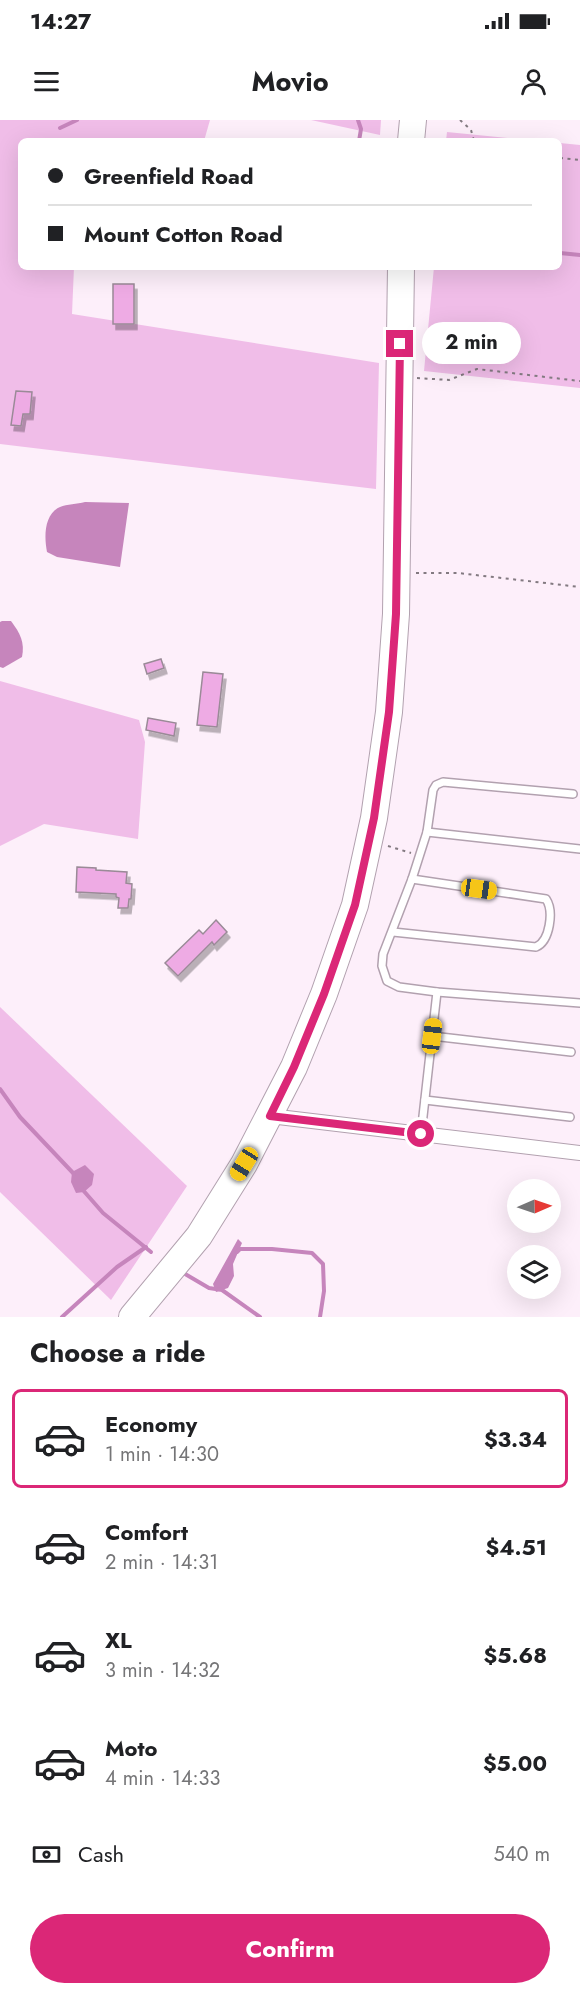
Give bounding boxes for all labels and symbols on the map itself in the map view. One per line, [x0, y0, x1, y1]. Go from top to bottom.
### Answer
callout: 2 min [421, 323, 520, 365]
route end [386, 330, 413, 357]
car [460, 878, 498, 900]
car [421, 1017, 443, 1055]
route start [407, 1120, 434, 1147]
car [227, 1144, 261, 1184]
north arrow [507, 1179, 561, 1233]

